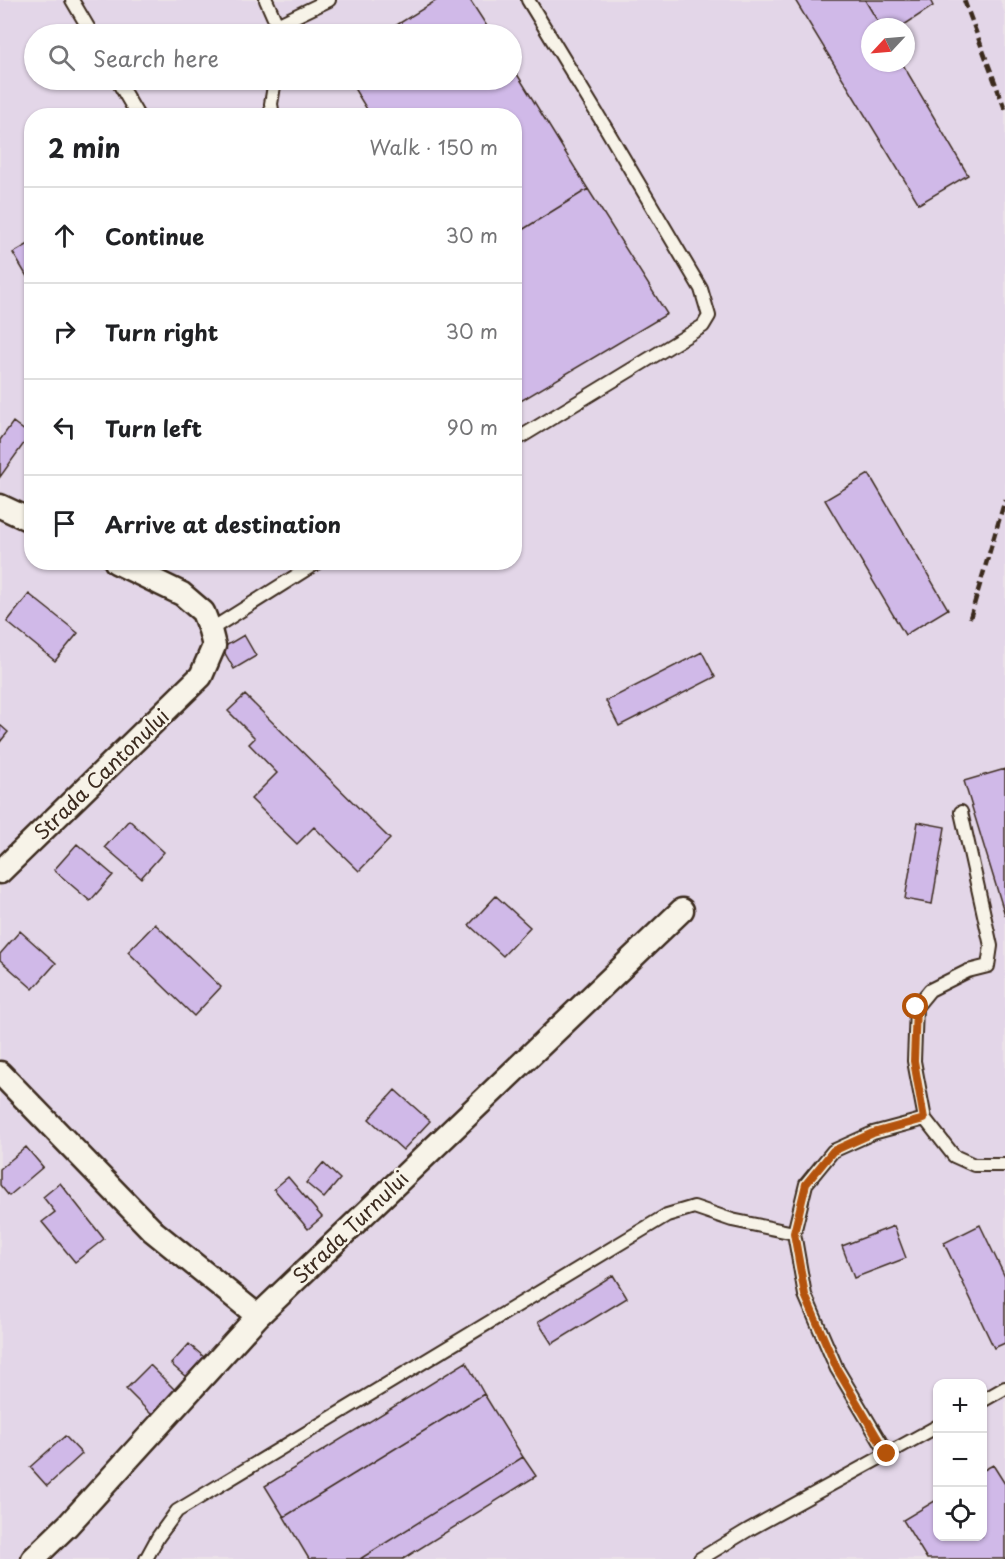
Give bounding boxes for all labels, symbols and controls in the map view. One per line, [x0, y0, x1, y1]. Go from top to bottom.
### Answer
north arrow [861, 18, 915, 72]
search box [24, 24, 522, 90]
icon: search [45, 41, 78, 74]
text: Search here [93, 41, 219, 74]
text: 2 min [48, 128, 121, 167]
text: Walk · 150 m [369, 132, 498, 162]
icon: ahead [48, 219, 81, 252]
text: Continue [105, 219, 204, 252]
text: 30 m [445, 220, 498, 250]
icon: right [48, 315, 81, 348]
text: Turn right [105, 315, 218, 348]
text: 30 m [445, 316, 498, 346]
icon: left [48, 411, 81, 444]
text: Turn left [105, 411, 202, 444]
text: 90 m [447, 412, 498, 442]
icon: arrive [48, 507, 81, 540]
text: Arrive at destination [105, 507, 341, 540]
street label: Strada Cantonului [27, 701, 175, 847]
route start [902, 993, 928, 1019]
street label: Strada Turnului [285, 1164, 415, 1290]
map controls [933, 1379, 987, 1541]
button: + [933, 1379, 987, 1433]
button: − [933, 1433, 987, 1487]
route end [873, 1440, 899, 1466]
button: locate [933, 1487, 987, 1541]

